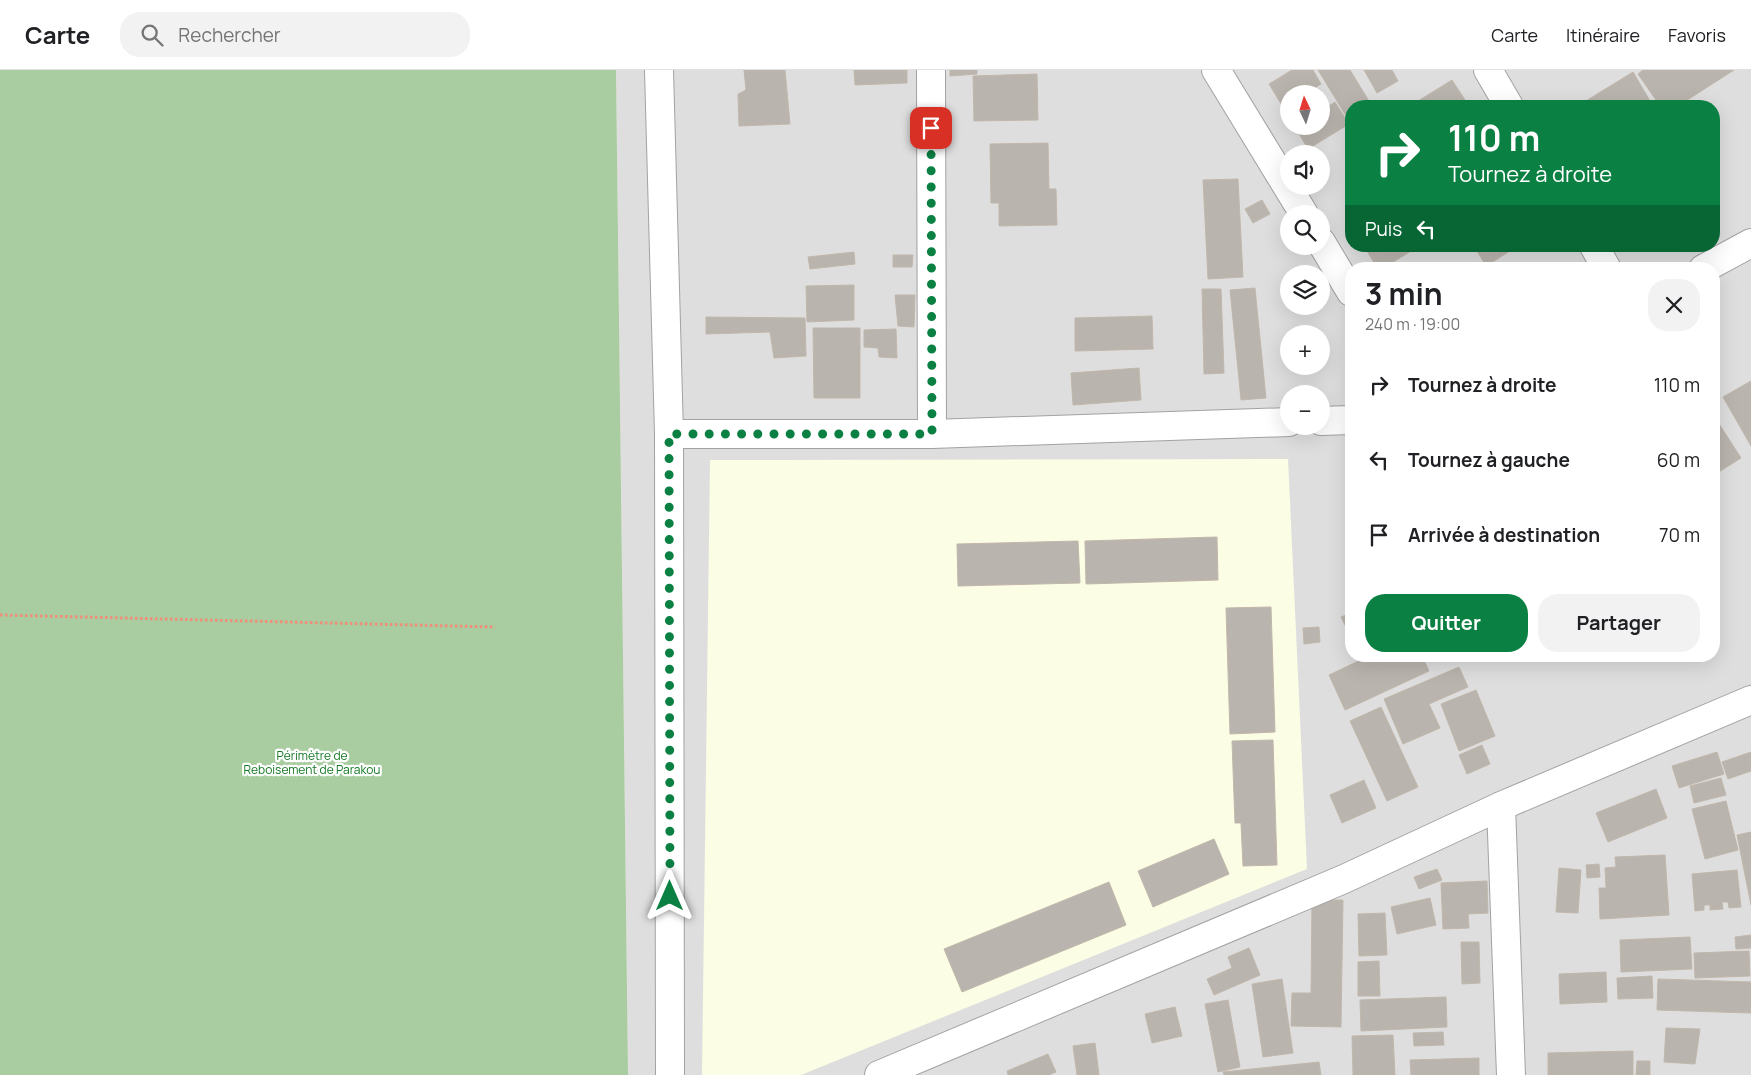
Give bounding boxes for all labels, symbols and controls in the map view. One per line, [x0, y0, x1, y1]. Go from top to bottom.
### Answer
search box [120, 12, 470, 57]
text: Carte [25, 18, 90, 51]
icon: search [138, 21, 166, 49]
text: Rechercher [178, 22, 281, 48]
text: Carte [1491, 23, 1538, 47]
text: Itinéraire [1566, 23, 1640, 47]
text: Favoris [1668, 23, 1726, 47]
north arrow [1280, 85, 1330, 135]
map controls [1280, 85, 1330, 435]
pin [910, 107, 952, 149]
icon: arrive [917, 114, 945, 142]
text: 110 m [1448, 114, 1540, 162]
icon: right [1365, 120, 1430, 185]
button: sound [1280, 145, 1330, 195]
text: Tournez à droite [1448, 159, 1612, 189]
button: search [1280, 205, 1330, 255]
icon: left [1412, 215, 1440, 243]
text: Puis [1365, 216, 1402, 242]
button: layers [1280, 265, 1330, 315]
text: 3 min [1365, 273, 1443, 314]
button: close [1648, 279, 1700, 331]
text: 240 m · 19:00 [1365, 313, 1460, 335]
button: + [1280, 325, 1330, 375]
icon: right [1365, 371, 1393, 399]
text: Tournez à droite [1408, 372, 1556, 398]
text: 110 m [1654, 372, 1700, 398]
button: − [1280, 385, 1330, 435]
icon: left [1365, 446, 1393, 474]
text: Tournez à gauche [1408, 447, 1570, 473]
text: 60 m [1657, 447, 1700, 473]
icon: arrive [1365, 521, 1393, 549]
text: Arrivée à destination [1408, 522, 1600, 548]
text: 70 m [1659, 522, 1700, 548]
button: Quitter [1365, 594, 1528, 652]
button: Partager [1538, 594, 1700, 652]
park label: Périmètre de Reboisement de Parakou [244, 747, 381, 778]
position arrow [643, 869, 695, 921]

